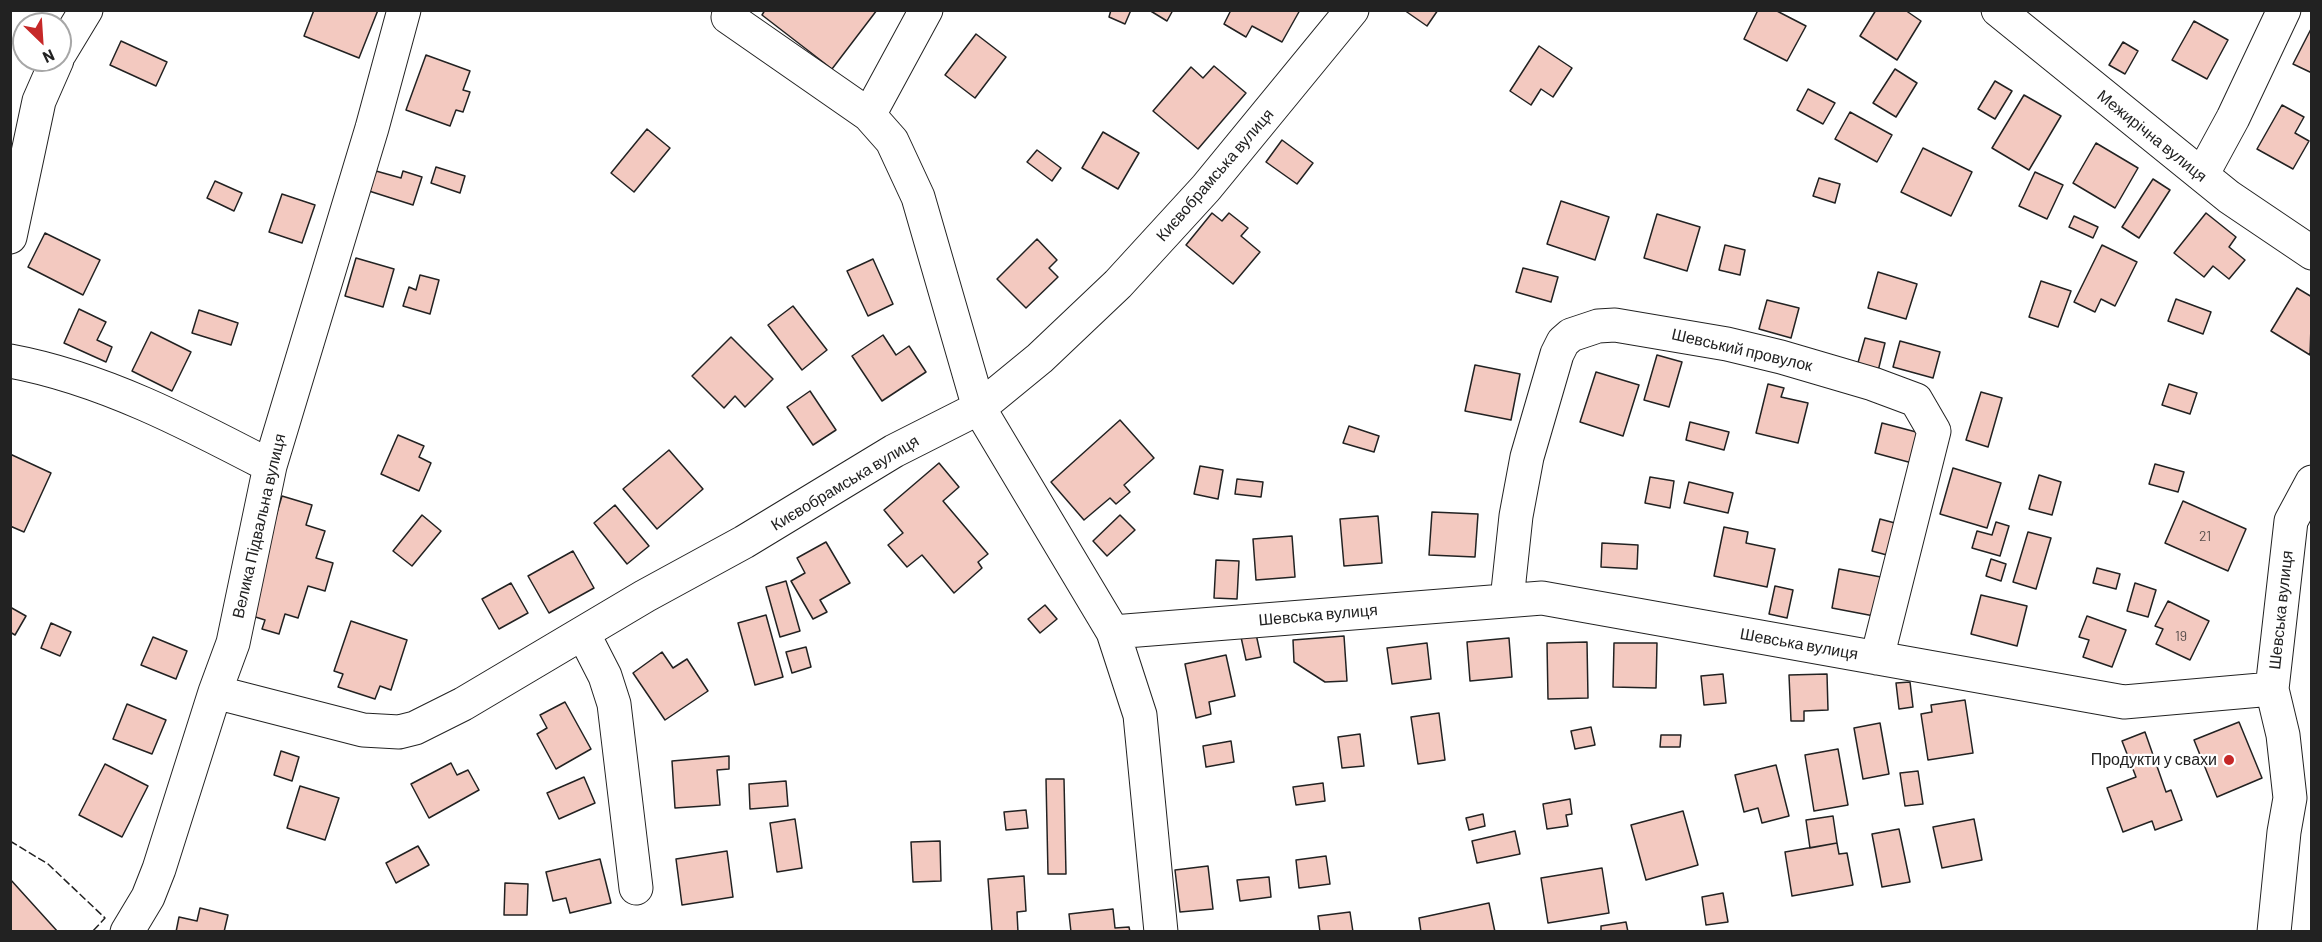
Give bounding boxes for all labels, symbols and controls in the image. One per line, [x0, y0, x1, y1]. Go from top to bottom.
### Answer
north arrow [12, 12, 72, 72]
text: N [40, 46, 58, 68]
street label: Межирічна вулиця [2093, 86, 2211, 186]
street label: Києвобрамська вулиця [1152, 105, 1278, 245]
street label: Шевський провулок [1670, 324, 1814, 376]
street label: Києвобрамська вулиця [768, 431, 922, 535]
street label: Велика Підвальна вулиця [228, 432, 290, 620]
house number: 21 [2199, 528, 2211, 544]
street label: Шевська вулиця [2265, 550, 2297, 670]
street label: Шевська вулиця [1258, 600, 1378, 630]
street label: Шевська вулиця [1738, 624, 1860, 664]
house number: 19 [2175, 628, 2187, 644]
place label: Продукти у свахи [2091, 750, 2217, 770]
marker: Продукти у свахи [2222, 753, 2236, 767]

